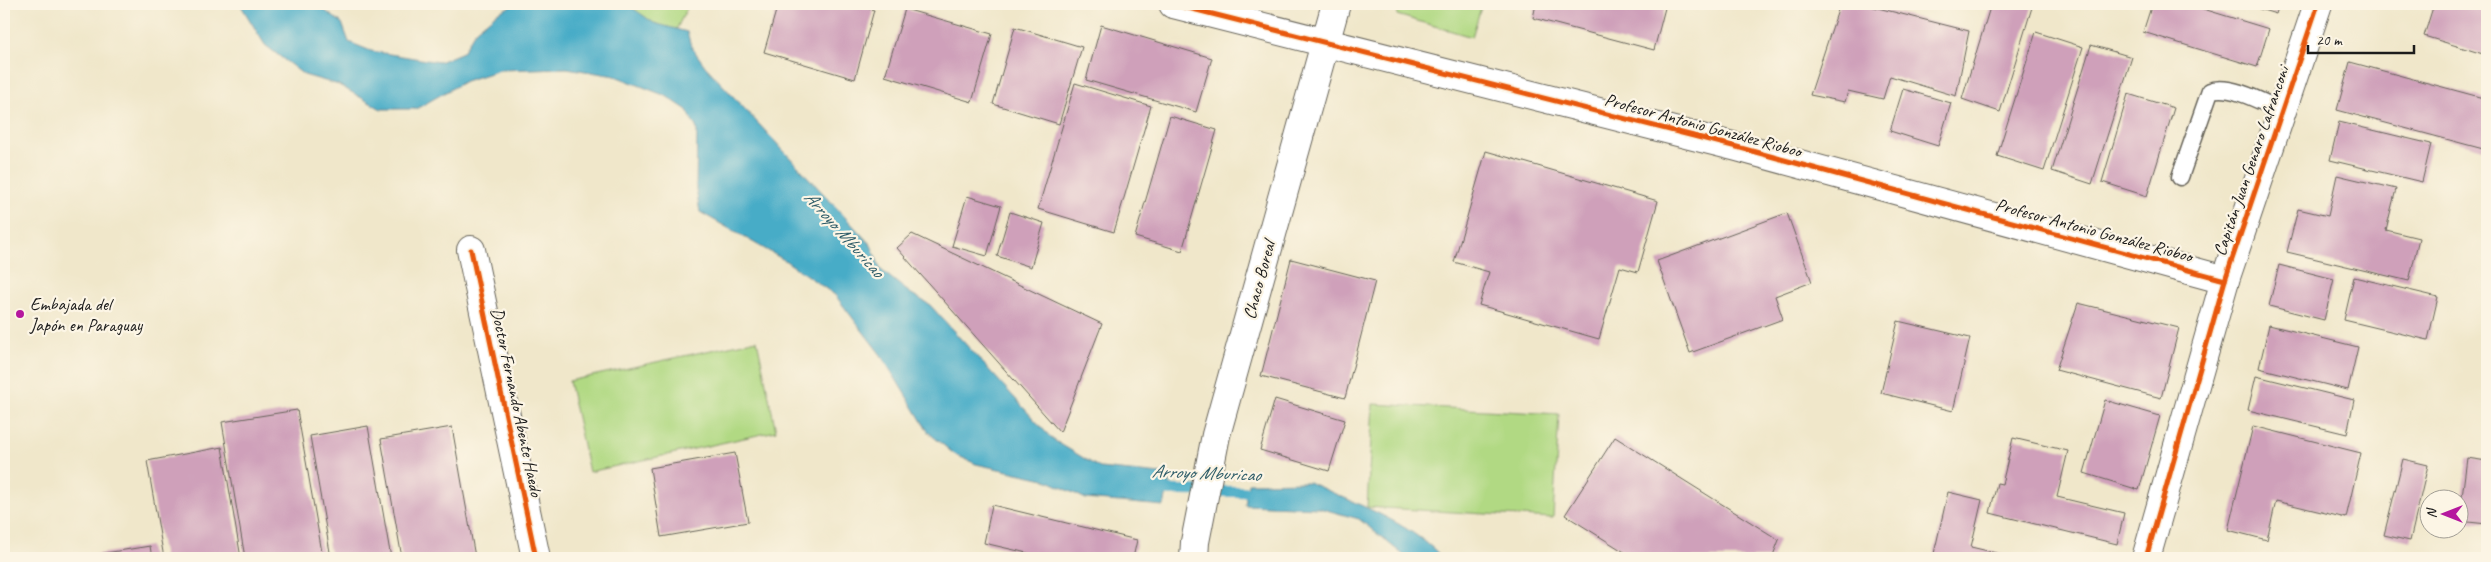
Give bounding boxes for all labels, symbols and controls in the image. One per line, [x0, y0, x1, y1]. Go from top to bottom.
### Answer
scale bar [2308, 22, 2415, 54]
text: 20 m [2316, 31, 2343, 50]
street label: Capitán Juan Genaro Lafranconi [2208, 61, 2295, 259]
street label: Profesor Antonio González Rioboo [1602, 88, 1805, 162]
water label: Arroyo Mburicao [799, 186, 891, 284]
street label: Profesor Antonio González Rioboo [1993, 193, 2196, 267]
street label: Chaco Boreal [1238, 236, 1281, 321]
place label: Embajada del Japón en Paraguay [29, 293, 144, 336]
street label: Doctor Fernando Abente Haedo [486, 306, 548, 500]
marker: Embajada del Japón en Paraguay [14, 308, 26, 320]
water label: Arroyo Mburicao [1151, 459, 1263, 487]
north arrow [2418, 490, 2468, 540]
text: N [2423, 507, 2440, 518]

